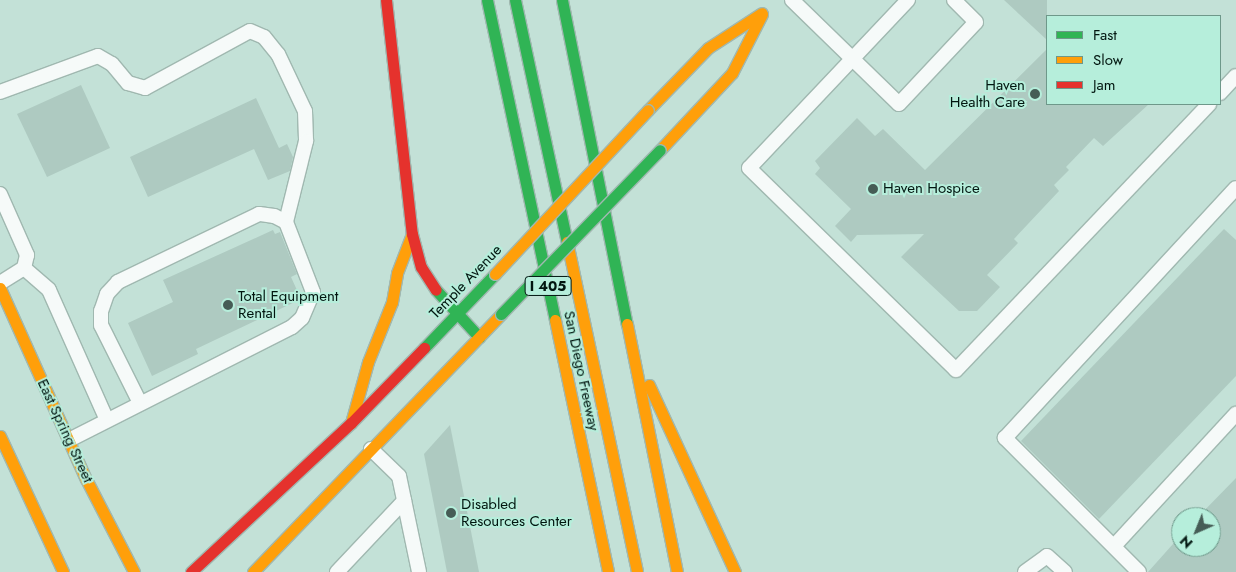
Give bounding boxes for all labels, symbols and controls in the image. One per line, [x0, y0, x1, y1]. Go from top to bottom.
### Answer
legend [1046, 15, 1221, 105]
text: Fast [1093, 24, 1117, 46]
text: Slow [1093, 49, 1123, 71]
text: Jam [1093, 74, 1116, 96]
place label: Haven Health Care [950, 76, 1025, 111]
marker: Haven Health Care [1029, 88, 1041, 100]
place label: Haven Hospice [883, 180, 980, 198]
marker: Haven Hospice [867, 183, 879, 195]
street label: Temple Avenue [426, 241, 506, 323]
road number: I 405 [524, 274, 572, 298]
place label: Total Equipment Rental [238, 287, 338, 322]
marker: Total Equipment Rental [222, 299, 234, 311]
street label: San Diego Freeway [559, 309, 603, 433]
street label: East Spring Street [33, 376, 97, 486]
place label: Disabled Resources Center [461, 495, 572, 530]
marker: Disabled Resources Center [445, 507, 457, 519]
north arrow [1171, 507, 1221, 557]
text: N [1175, 531, 1197, 553]

